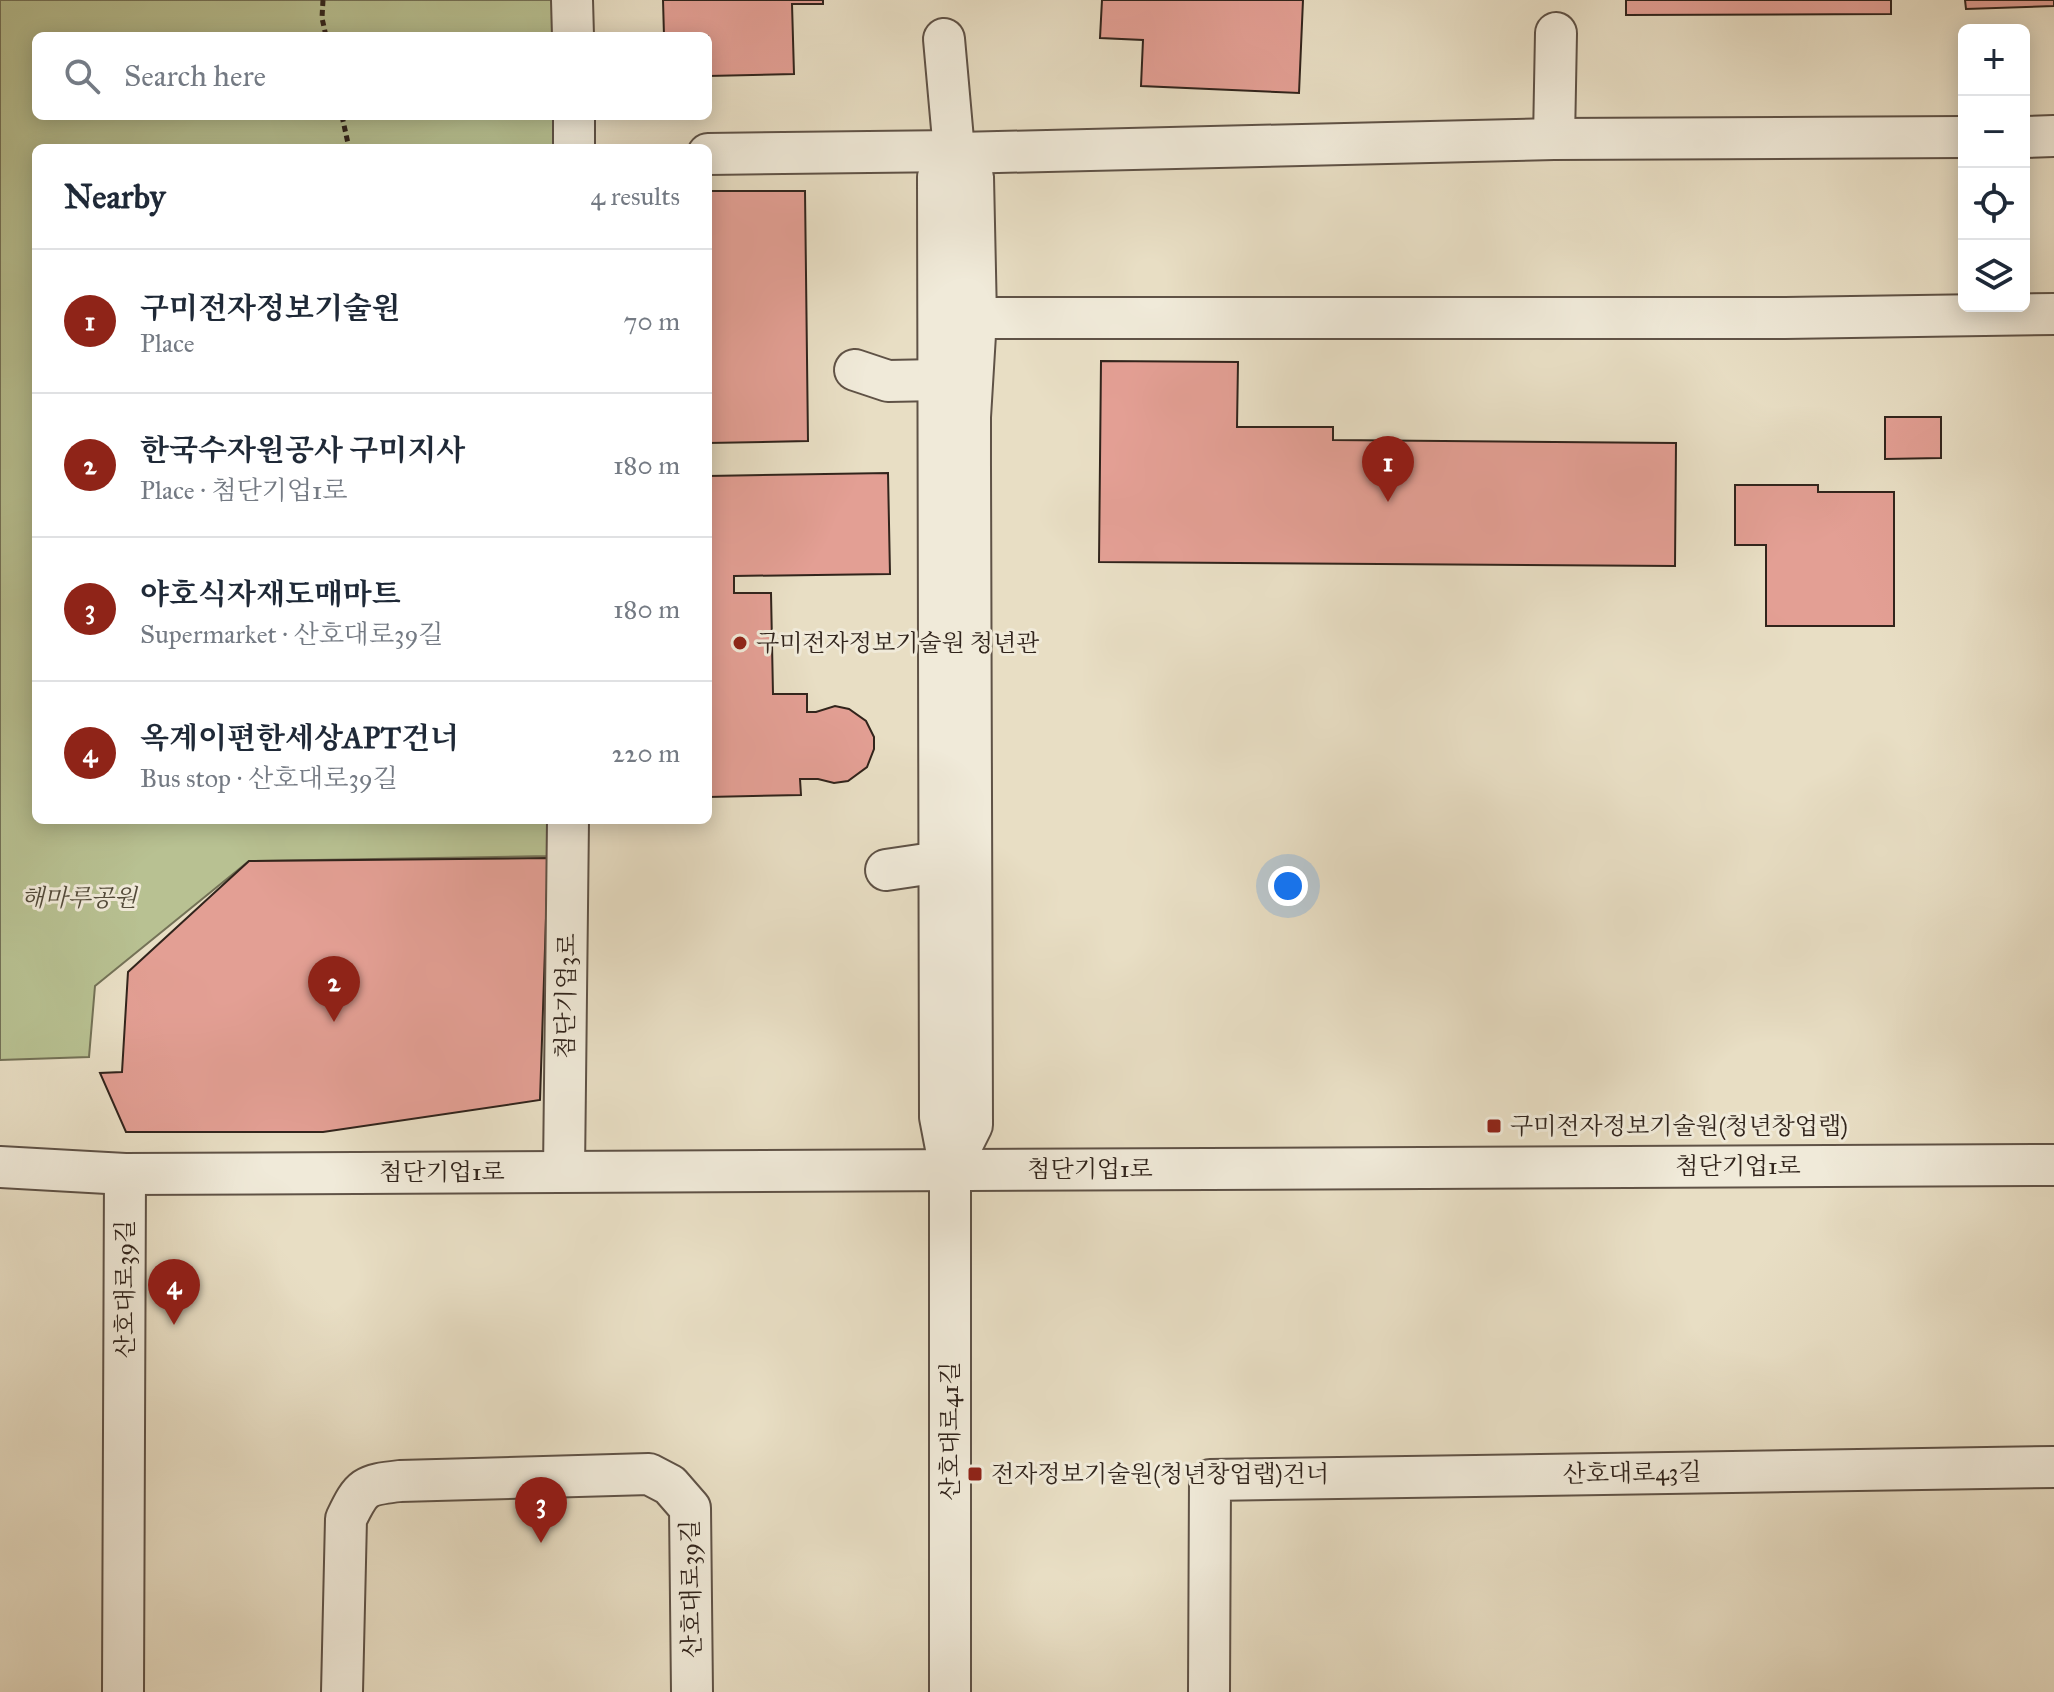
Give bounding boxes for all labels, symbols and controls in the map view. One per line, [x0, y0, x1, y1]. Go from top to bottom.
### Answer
map controls [1958, 24, 2030, 312]
button: + [1958, 24, 2030, 96]
search box [32, 32, 712, 120]
icon: search [60, 54, 104, 98]
text: Search here [124, 58, 266, 94]
button: − [1958, 96, 2030, 168]
button: locate [1958, 168, 2030, 240]
text: Nearby [64, 176, 166, 217]
text: 4 results [591, 180, 680, 212]
button: layers [1958, 240, 2030, 312]
text: 구미전자정보기술원 [140, 290, 401, 326]
text: 1 [85, 305, 95, 337]
text: 70 m [624, 305, 680, 337]
text: Place [140, 327, 195, 359]
text: 한국수자원공사 구미지사 [140, 432, 465, 468]
pin: 1 [1362, 436, 1414, 502]
text: 2 [84, 449, 96, 481]
text: 180 m [613, 449, 680, 481]
text: Place · 첨단기업1로 [140, 474, 347, 506]
text: 야호식자재도매마트 [140, 576, 401, 612]
text: 3 [85, 593, 95, 625]
text: 180 m [613, 593, 680, 625]
text: Supermarket · 산호대로39길 [140, 618, 443, 650]
place label: 구미전자정보기술원 청년관 [756, 628, 1039, 658]
marker: 구미전자정보기술원 청년관 [731, 634, 749, 652]
text: 옥계이편한세상APT건너 [140, 720, 459, 756]
text: 4 [83, 737, 97, 769]
text: 220 m [612, 737, 680, 769]
text: Bus stop · 산호대로39길 [140, 762, 398, 794]
your location [1268, 866, 1308, 906]
park label: 해마루공원 [21, 883, 139, 913]
street label: 첨단기업3로 [550, 933, 582, 1059]
pin: 2 [308, 956, 360, 1022]
place label: 구미전자정보기술원(청년창업랩) [1510, 1111, 1848, 1141]
marker: 구미전자정보기술원(청년창업랩) [1485, 1117, 1503, 1135]
street label: 첨단기업1로 [1675, 1151, 1801, 1181]
street label: 첨단기업1로 [1027, 1154, 1153, 1184]
street label: 첨단기업1로 [379, 1157, 505, 1187]
street label: 산호대로39길 [110, 1220, 140, 1358]
pin: 4 [148, 1259, 200, 1325]
street label: 산호대로41길 [935, 1362, 965, 1500]
street label: 산호대로43길 [1562, 1457, 1702, 1489]
place label: 전자정보기술원(청년창업랩)건너 [991, 1459, 1329, 1489]
marker: 전자정보기술원(청년창업랩)건너 [966, 1465, 984, 1483]
pin: 3 [515, 1477, 567, 1543]
street label: 산호대로39길 [675, 1520, 707, 1658]

